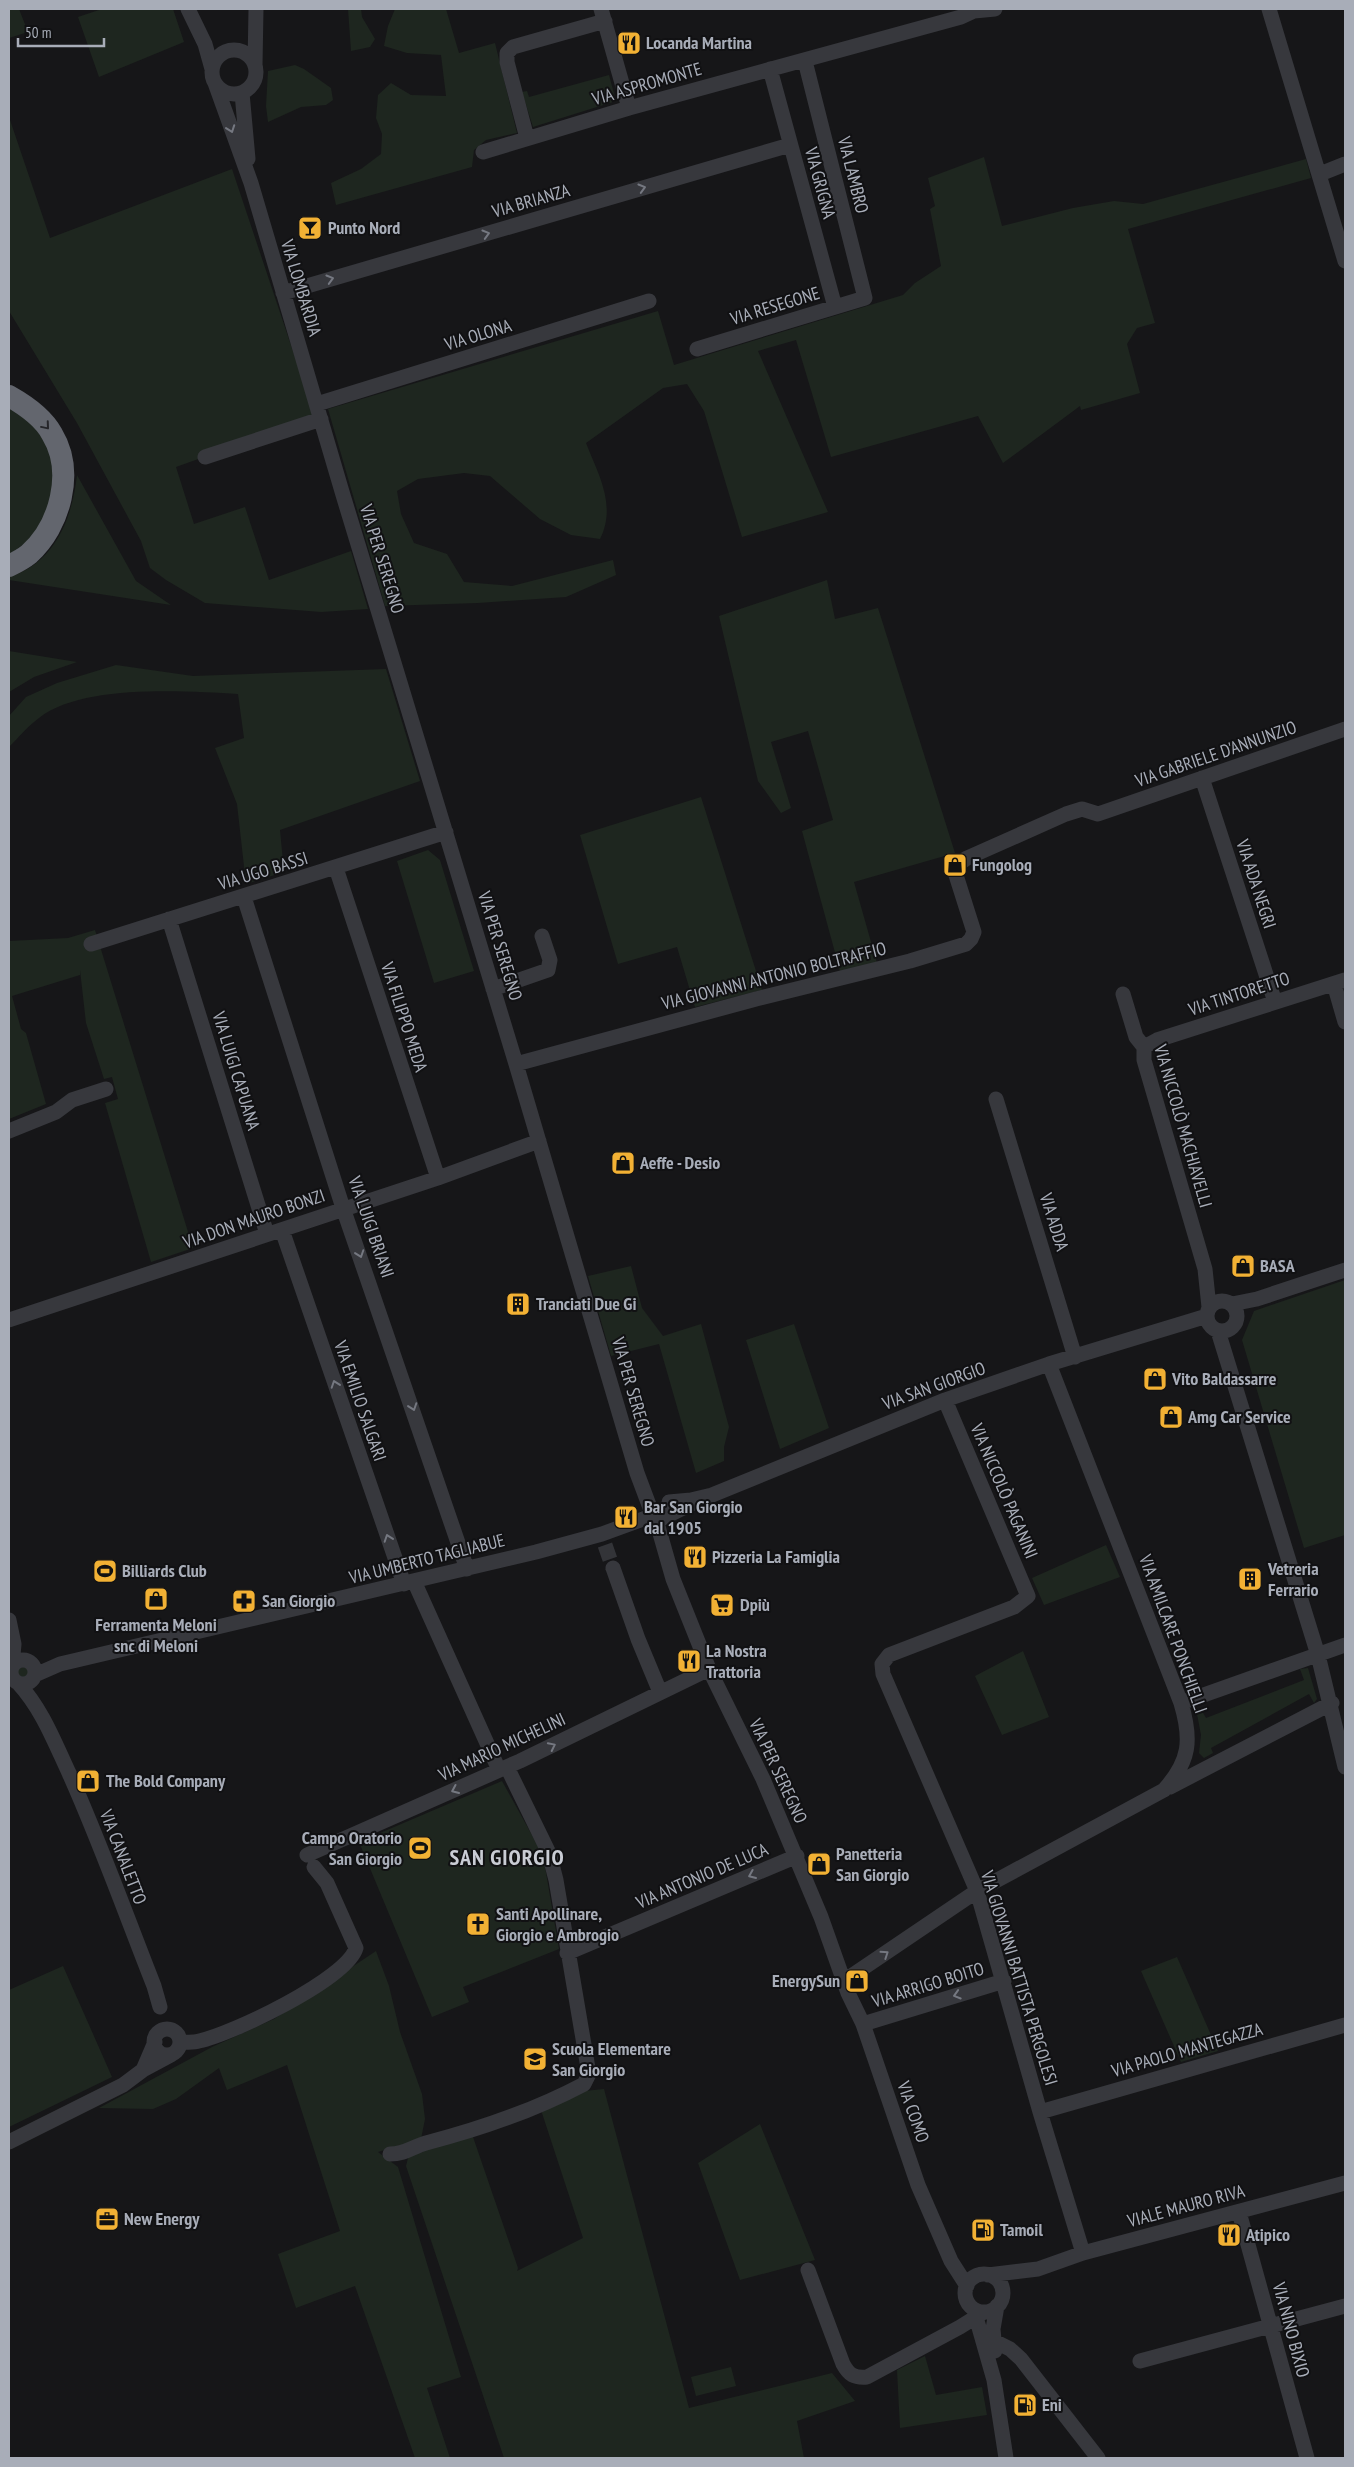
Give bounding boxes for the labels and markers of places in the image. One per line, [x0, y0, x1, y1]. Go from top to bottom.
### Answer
restaurant icon: Locanda Martina [616, 30, 642, 56]
place label: Locanda Martina [646, 31, 752, 54]
bar icon: Punto Nord [297, 215, 323, 241]
place label: Punto Nord [328, 216, 400, 239]
shop icon: Fungolog [942, 852, 968, 878]
place label: Fungolog [972, 853, 1032, 876]
shop icon: Aeffe - Desio [610, 1150, 636, 1176]
place label: Aeffe - Desio [639, 1151, 720, 1174]
shop icon: BASA [1230, 1253, 1256, 1279]
place label: BASA [1260, 1254, 1296, 1277]
building icon: Tranciati Due Gi [505, 1291, 531, 1317]
place label: Tranciati Due Gi [536, 1292, 636, 1315]
shop icon: Vito Baldassarre [1142, 1366, 1168, 1392]
place label: Vito Baldassarre [1171, 1367, 1277, 1390]
shop icon: Amg Car Service [1158, 1404, 1184, 1430]
place label: Amg Car Service [1187, 1405, 1291, 1428]
place label: Bar San Giorgio dal 1905 [644, 1495, 743, 1539]
restaurant icon: Bar San Giorgio dal 1905 [613, 1504, 639, 1530]
restaurant icon: Pizzeria La Famiglia [682, 1544, 708, 1570]
place label: Pizzeria La Famiglia [712, 1545, 840, 1568]
place label: Vetreria Ferrario [1267, 1557, 1319, 1601]
sports icon: Billiards Club [92, 1558, 118, 1584]
place label: Billiards Club [122, 1559, 207, 1582]
building icon: Vetreria Ferrario [1237, 1566, 1263, 1592]
shop icon: Ferramenta Meloni snc di Meloni [143, 1586, 169, 1612]
pharmacy icon: San Giorgio [231, 1588, 257, 1614]
place label: San Giorgio [262, 1589, 335, 1612]
supermarket icon: Dpiù [709, 1592, 735, 1618]
place label: Dpiù [740, 1593, 770, 1616]
place label: Ferramenta Meloni snc di Meloni [95, 1613, 217, 1657]
place label: La Nostra Trattoria [706, 1639, 767, 1683]
restaurant icon: La Nostra Trattoria [676, 1648, 702, 1674]
shop icon: The Bold Company [75, 1768, 101, 1794]
place label: The Bold Company [106, 1769, 226, 1792]
place label: Campo Oratorio San Giorgio [302, 1826, 402, 1870]
sports icon: Campo Oratorio San Giorgio [407, 1835, 433, 1861]
place label: Panetteria San Giorgio [836, 1842, 909, 1886]
shop icon: Panetteria San Giorgio [806, 1851, 832, 1877]
place label: Santi Apollinare, Giorgio e Ambrogio [496, 1902, 619, 1946]
church icon: Santi Apollinare, Giorgio e Ambrogio [465, 1911, 491, 1937]
shop icon: EnergySun [844, 1968, 870, 1994]
place label: EnergySun [772, 1969, 840, 1992]
place label: Scuola Elementare San Giorgio [552, 2037, 671, 2081]
school or university icon: Scuola Elementare San Giorgio [522, 2046, 548, 2072]
office icon: New Energy [94, 2206, 120, 2232]
place label: New Energy [124, 2207, 200, 2230]
fuel station icon: Tamoil [970, 2217, 996, 2243]
place label: Tamoil [1000, 2218, 1043, 2241]
restaurant icon: Atipico [1216, 2222, 1242, 2248]
place label: Atipico [1245, 2223, 1290, 2246]
fuel station icon: Eni [1012, 2392, 1038, 2418]
place label: Eni [1042, 2393, 1062, 2416]

